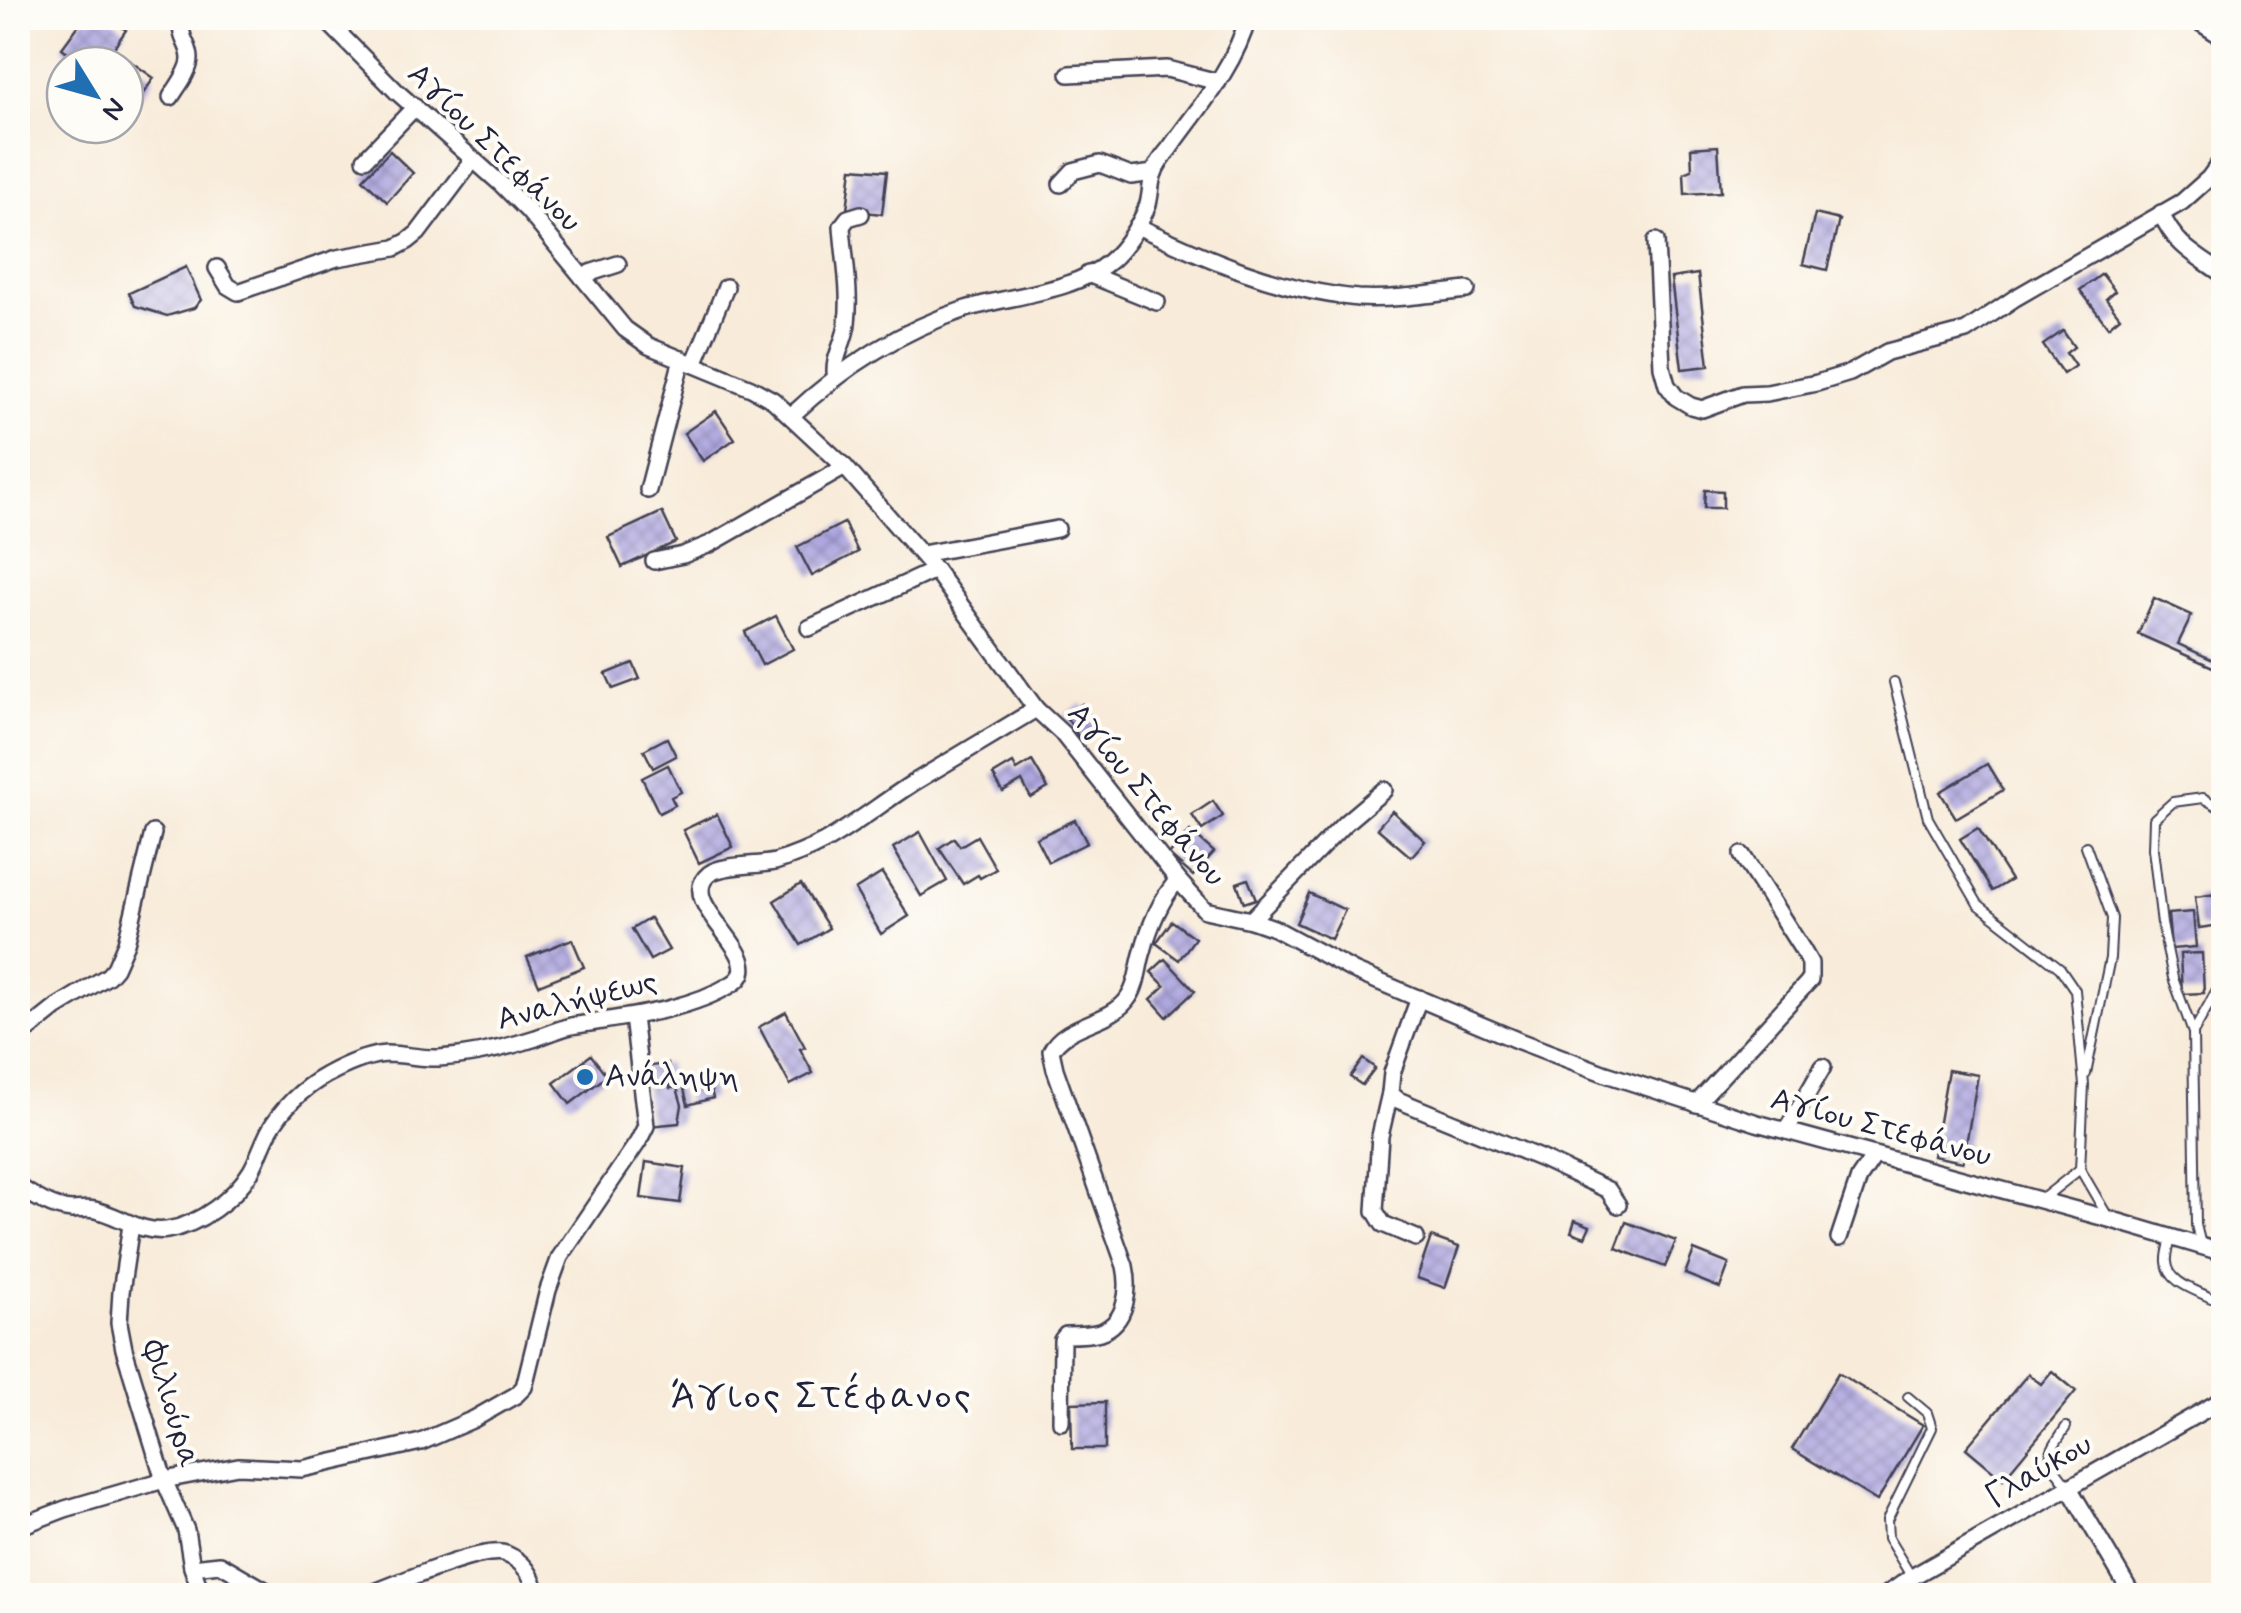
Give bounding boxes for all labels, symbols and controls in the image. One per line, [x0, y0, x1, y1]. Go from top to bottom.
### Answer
north arrow [45, 45, 145, 145]
street label: Αγίου Στεφάνου [398, 54, 590, 242]
text: N [93, 90, 133, 127]
street label: Αγίου Στεφάνου [1057, 695, 1235, 895]
street label: Αναλήψεως [492, 961, 662, 1041]
place label: Ανάληψη [605, 1056, 739, 1098]
marker: Ανάληψη [574, 1066, 596, 1088]
street label: Αγίου Στεφάνου [1766, 1078, 1996, 1178]
street label: Φιλιούρα [131, 1334, 210, 1473]
district label: Άγιος Στέφανος [671, 1372, 973, 1422]
street label: Γλαύκου [1978, 1424, 2100, 1518]

